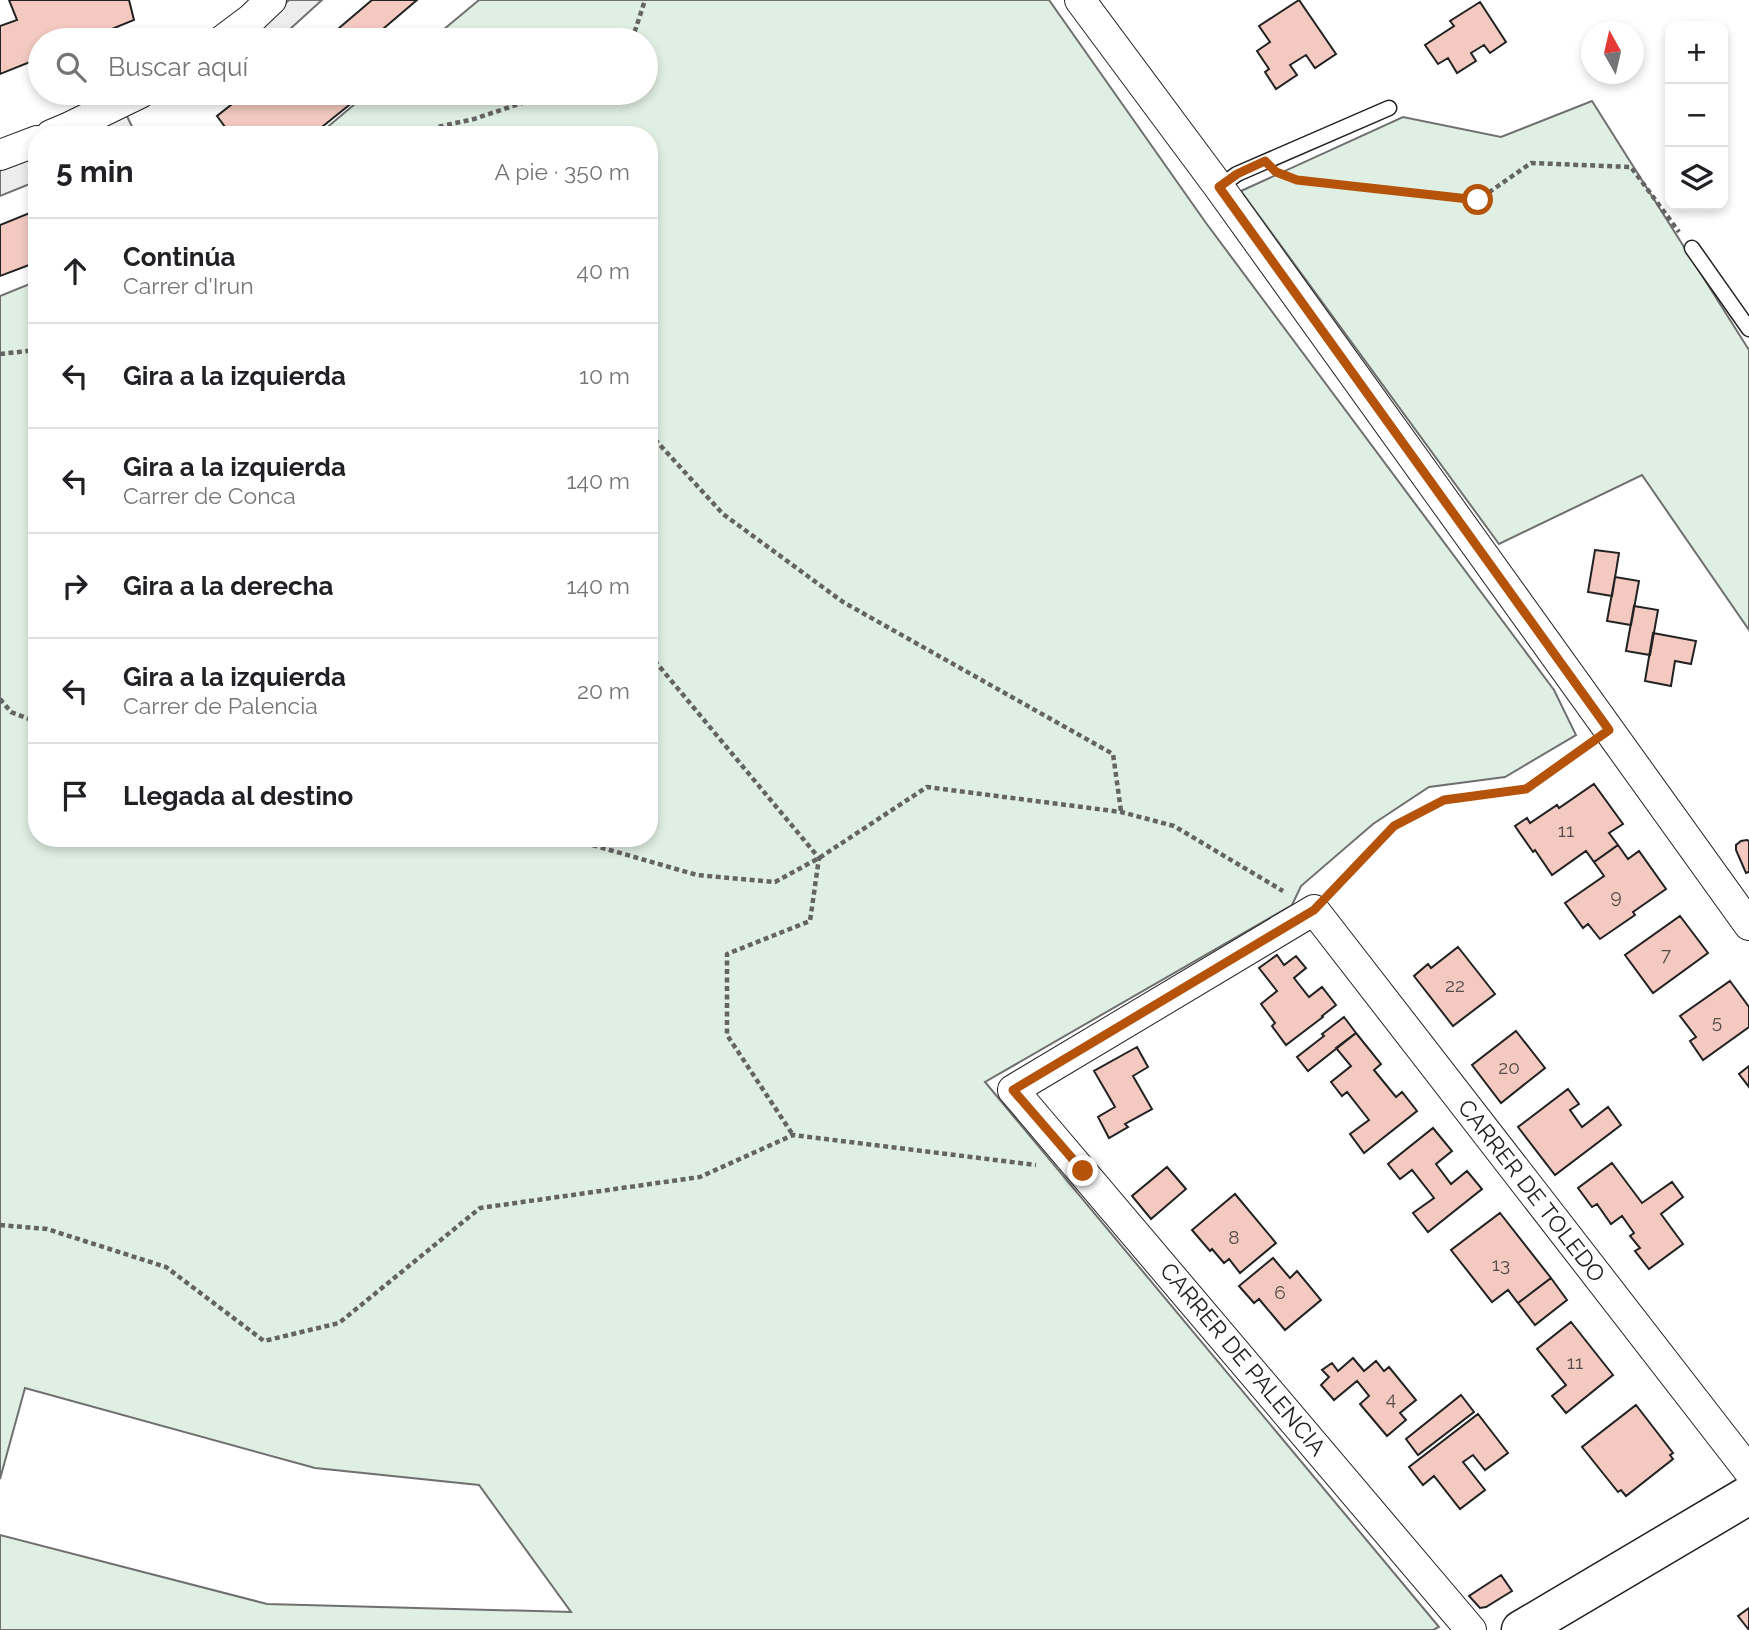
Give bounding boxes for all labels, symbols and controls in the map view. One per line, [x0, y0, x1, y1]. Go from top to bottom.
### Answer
north arrow [1581, 21, 1644, 84]
map controls [1665, 21, 1728, 210]
button: + [1665, 21, 1728, 84]
search box [28, 28, 658, 105]
icon: search [52, 48, 90, 86]
text: Buscar aquí [108, 52, 248, 82]
button: − [1665, 84, 1728, 147]
button: layers [1665, 147, 1728, 210]
text: 5 min [56, 154, 134, 189]
text: A pie · 350 m [495, 158, 630, 185]
route start [1462, 184, 1493, 215]
text: Continúa [123, 242, 235, 272]
icon: ahead [56, 252, 94, 290]
text: 40 m [576, 257, 630, 284]
text: Carrer d'Irun [123, 272, 254, 299]
icon: left [56, 357, 94, 395]
text: Gira a la izquierda [123, 361, 346, 391]
text: 10 m [579, 362, 630, 389]
text: Gira a la izquierda [123, 452, 346, 482]
icon: left [56, 462, 94, 500]
text: 140 m [567, 467, 630, 494]
text: Carrer de Conca [123, 482, 296, 509]
icon: right [56, 567, 94, 605]
text: Gira a la derecha [123, 571, 333, 601]
text: 140 m [567, 572, 630, 599]
text: Gira a la izquierda [123, 662, 346, 692]
icon: left [56, 672, 94, 710]
text: 20 m [577, 677, 630, 704]
text: Carrer de Palencia [123, 692, 318, 719]
icon: arrive [56, 777, 94, 815]
text: Llegada al destino [123, 781, 353, 811]
house number: 11 [1558, 819, 1574, 841]
house number: 9 [1610, 885, 1622, 907]
house number: 7 [1661, 943, 1671, 965]
house number: 22 [1445, 974, 1465, 996]
house number: 5 [1712, 1010, 1722, 1032]
house number: 20 [1498, 1056, 1520, 1078]
street label: CARRER DE TOLEDO [1453, 1094, 1611, 1287]
route end [1067, 1155, 1098, 1186]
house number: 8 [1228, 1226, 1240, 1248]
house number: 13 [1492, 1253, 1510, 1275]
street label: CARRER DE PALENCIA [1155, 1257, 1332, 1461]
house number: 6 [1274, 1281, 1286, 1303]
house number: 11 [1567, 1351, 1583, 1373]
house number: 4 [1386, 1387, 1396, 1409]

